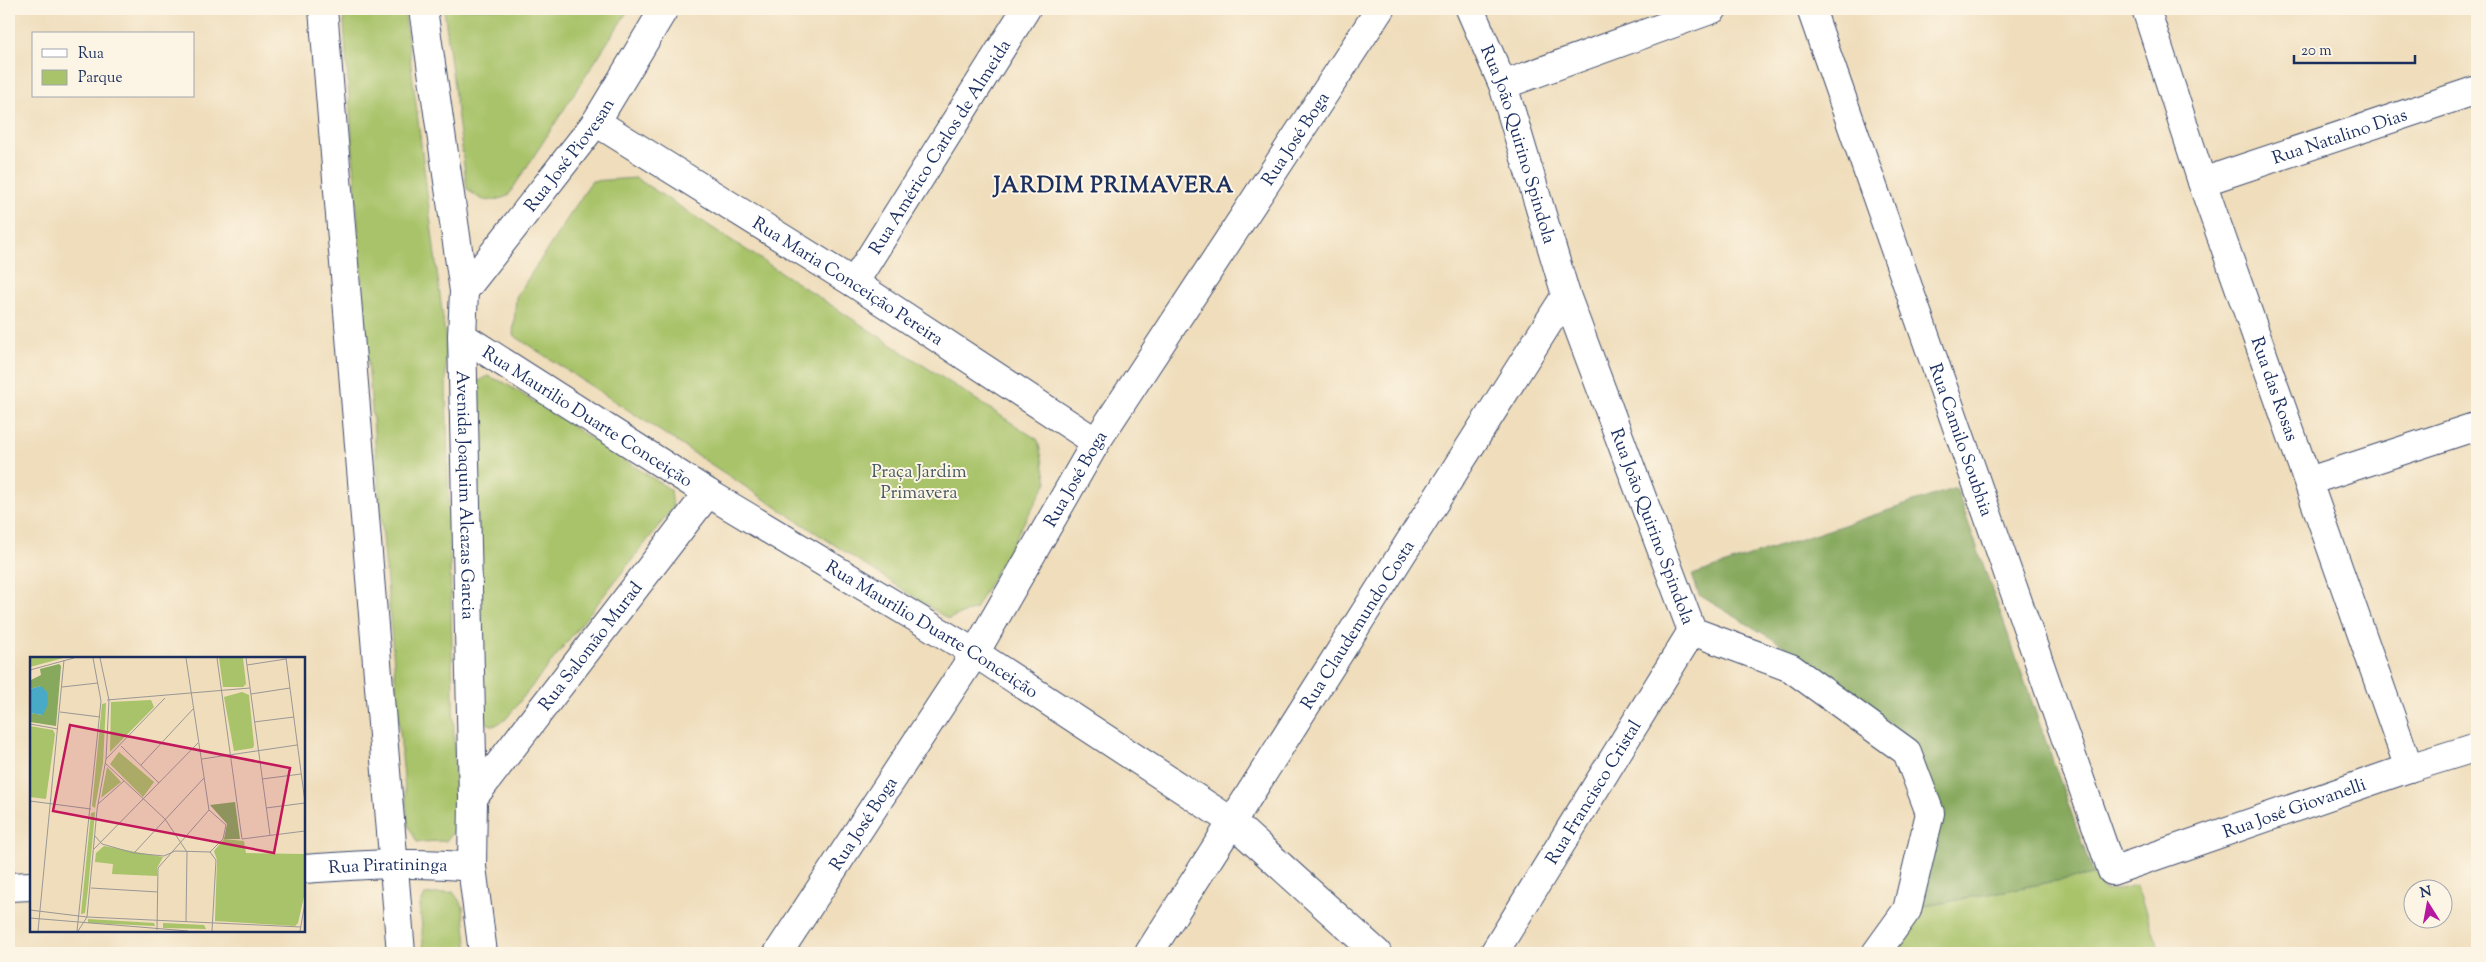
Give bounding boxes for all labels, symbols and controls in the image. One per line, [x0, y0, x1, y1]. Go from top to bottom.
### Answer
legend [32, 32, 195, 98]
scale bar [2294, 32, 2415, 64]
street label: Rua Américo Carlos de Almeida [864, 35, 1019, 260]
street label: Rua João Quirino Spindola [1472, 41, 1561, 247]
text: 20 m [2301, 41, 2332, 62]
text: Rua [78, 44, 104, 65]
text: Parque [78, 68, 122, 89]
street label: Rua José Boga [1256, 88, 1337, 192]
street label: Rua José Piovesan [519, 94, 622, 219]
street label: Rua Natalino Dias [2269, 103, 2411, 173]
district label: JARDIM PRIMAVERA [992, 171, 1234, 203]
street label: Rua Maria Conceição Pereira [747, 212, 948, 353]
street label: Rua das Rosas [2243, 334, 2304, 445]
street label: Rua Maurilio Duarte Conceição [476, 341, 697, 495]
street label: Rua Camilo Soubhia [1921, 360, 1998, 520]
street label: Avenida Joaquim Alcazas Garcia [448, 370, 480, 620]
street label: Rua João Quirino Spindola [1602, 425, 1699, 629]
street label: Rua José Boga [1039, 426, 1115, 533]
park label: Praça Jardim Primavera [871, 460, 967, 507]
street label: Rua Claudemundo Costa [1295, 536, 1422, 715]
street label: Rua Maurilio Duarte Conceição [820, 555, 1043, 706]
street label: Rua Salomão Murad [534, 577, 650, 717]
inset map [30, 657, 305, 932]
street label: Rua Francisco Cristal [1540, 716, 1649, 870]
street label: Rua José Boga [824, 772, 905, 877]
street label: Rua José Giovanelli [2220, 773, 2370, 847]
street label: Rua Piratininga [328, 853, 448, 882]
north arrow [2404, 880, 2454, 930]
text: N [2419, 882, 2433, 904]

